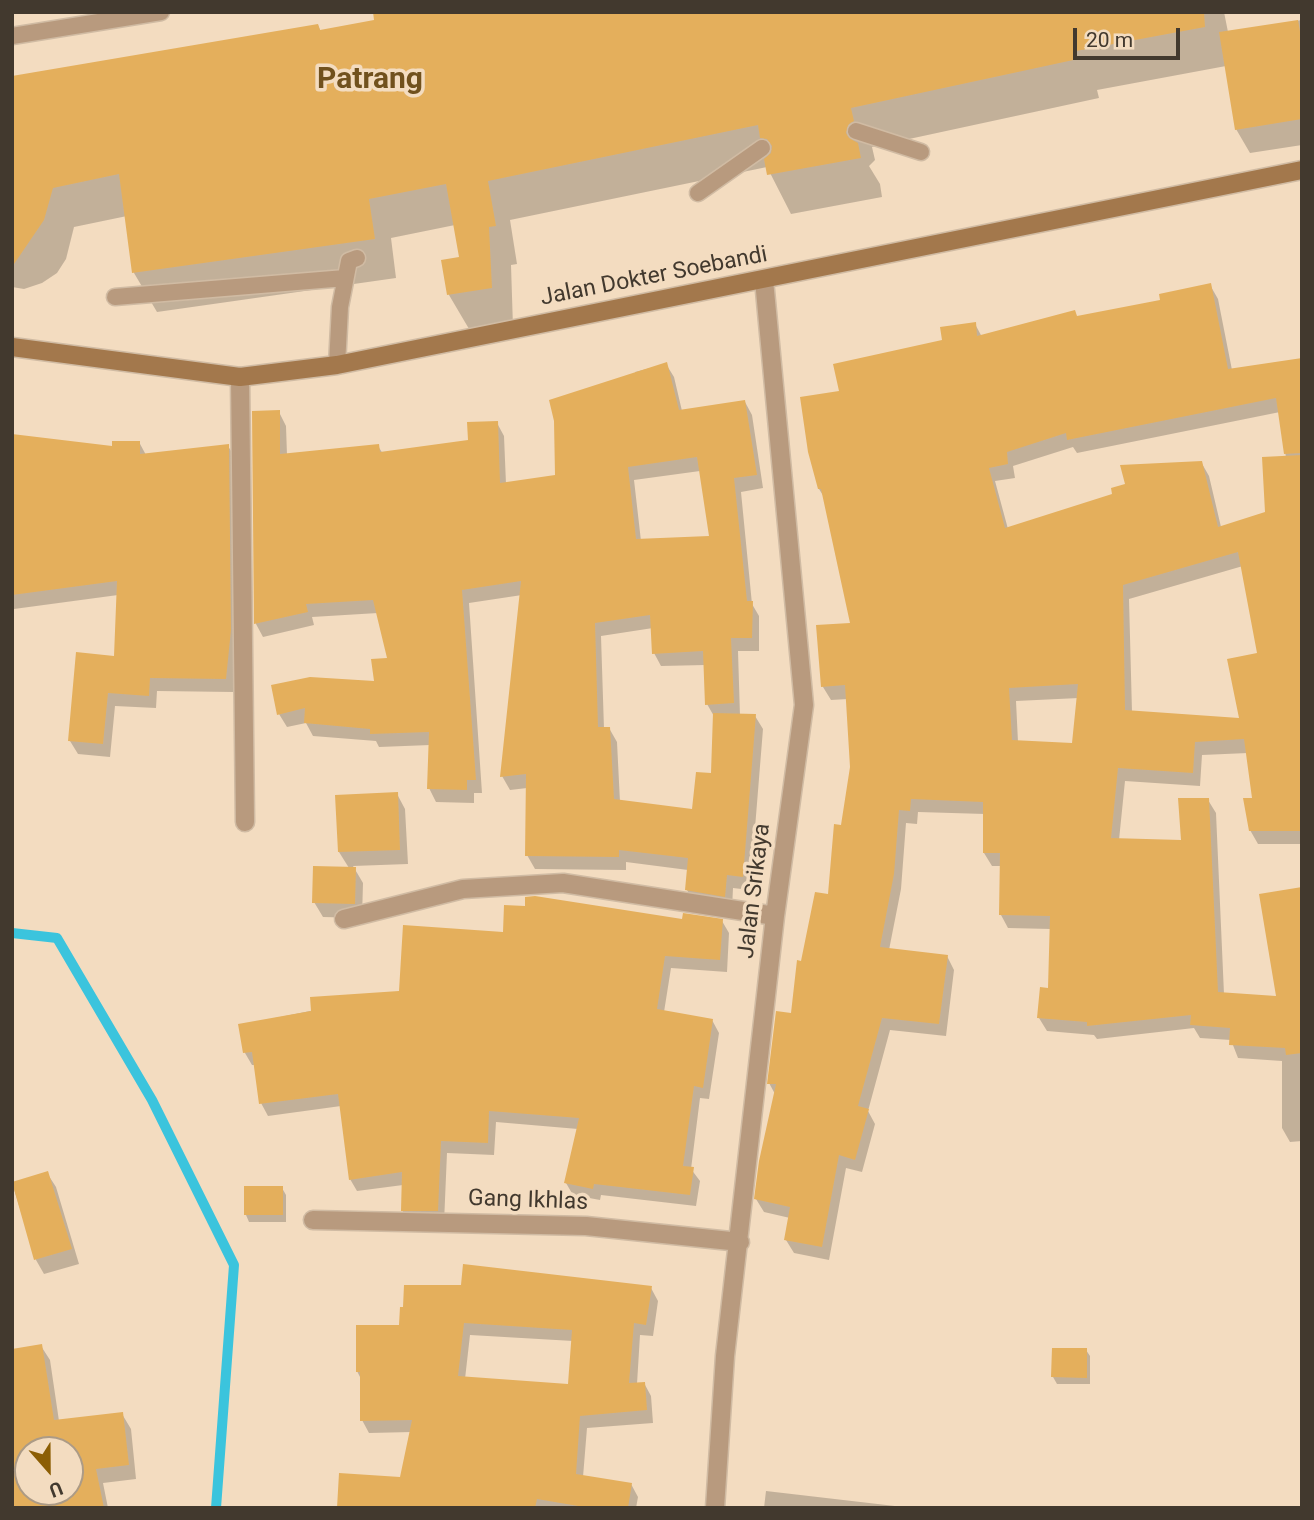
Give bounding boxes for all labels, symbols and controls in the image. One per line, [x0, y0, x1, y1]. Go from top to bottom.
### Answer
scale bar [1076, 14, 1183, 58]
text: 20 m [1086, 28, 1133, 52]
district label: Patrang [317, 62, 423, 98]
street label: Jalan Dokter Soebandi [538, 241, 770, 313]
street label: Jalan Srikaya [733, 822, 777, 960]
street label: Gang Ikhlas [468, 1185, 588, 1217]
north arrow [14, 1436, 84, 1506]
text: U [46, 1476, 66, 1502]

